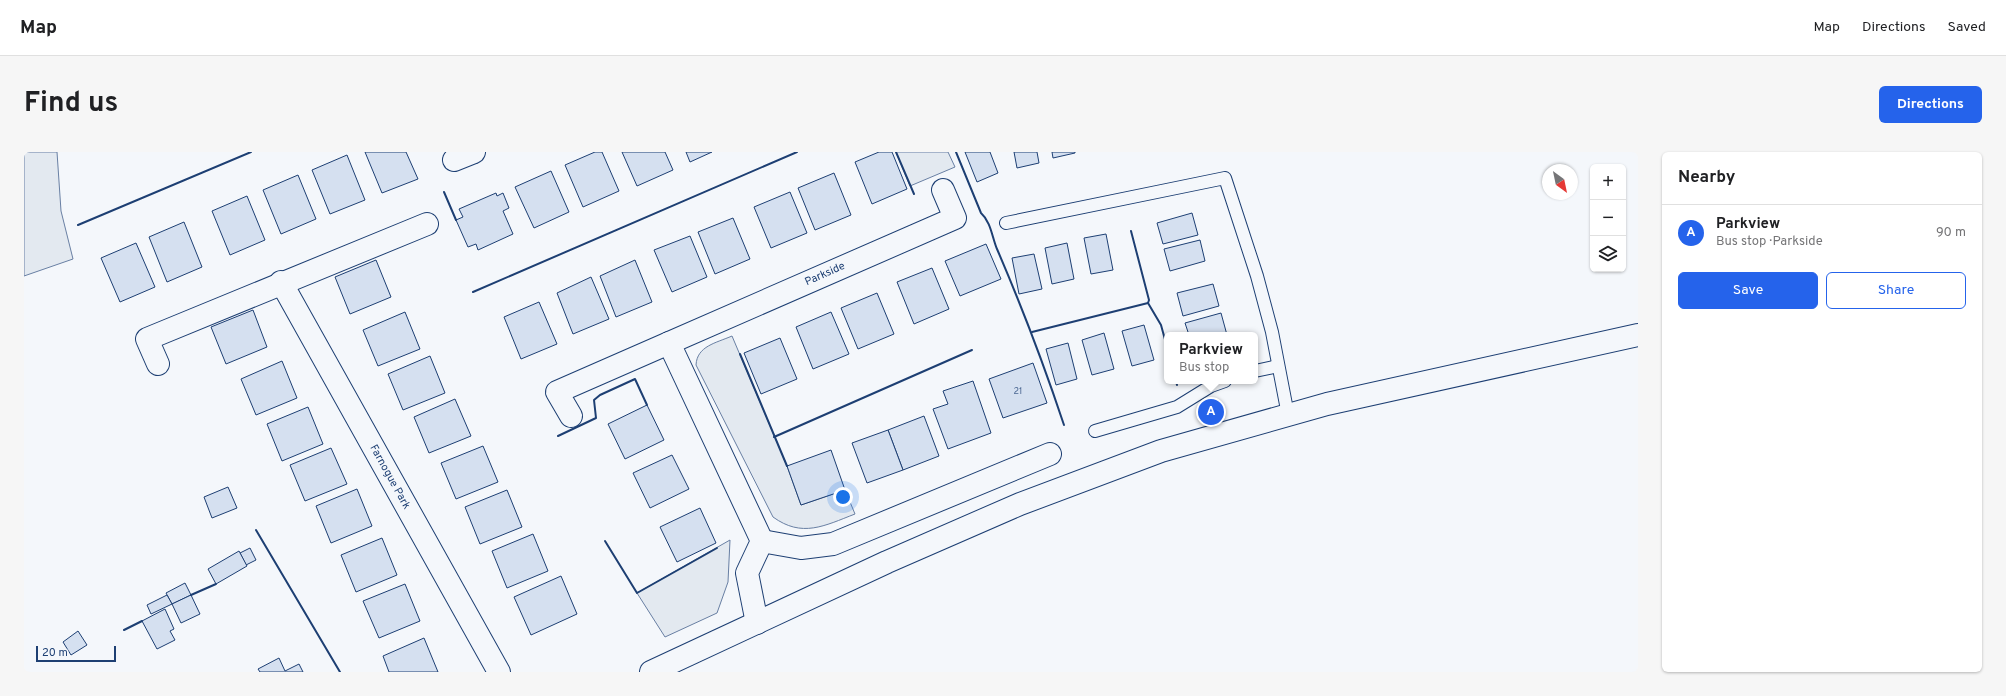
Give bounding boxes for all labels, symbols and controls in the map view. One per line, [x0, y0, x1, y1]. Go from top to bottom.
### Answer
text: Map [20, 16, 57, 40]
text: Map [1814, 19, 1840, 36]
text: Directions [1862, 19, 1926, 36]
text: Saved [1948, 19, 1986, 36]
text: Find us [24, 86, 118, 122]
button: Directions [1879, 86, 1982, 123]
north arrow [1542, 164, 1578, 200]
map controls [1590, 164, 1626, 272]
button: + [1590, 164, 1626, 200]
text: Nearby [1678, 167, 1735, 189]
button: − [1590, 200, 1626, 236]
text: Parkview [1716, 215, 1780, 234]
text: A [1686, 225, 1696, 241]
text: 90 m [1936, 225, 1966, 241]
text: Bus stop · Parkside [1716, 234, 1823, 250]
button: layers [1590, 236, 1626, 272]
street label: Parkside [803, 259, 847, 289]
button: Save [1678, 272, 1818, 309]
button: Share [1826, 272, 1966, 309]
popup [1164, 332, 1258, 384]
text: Parkview [1179, 341, 1243, 360]
text: Bus stop [1179, 360, 1229, 376]
house number: 21 [1014, 386, 1022, 397]
pin: A [1198, 397, 1224, 427]
street label: Farnogue Park [367, 442, 414, 512]
your location [833, 487, 853, 507]
scale bar [36, 644, 116, 663]
text: 20 m [42, 646, 68, 660]

